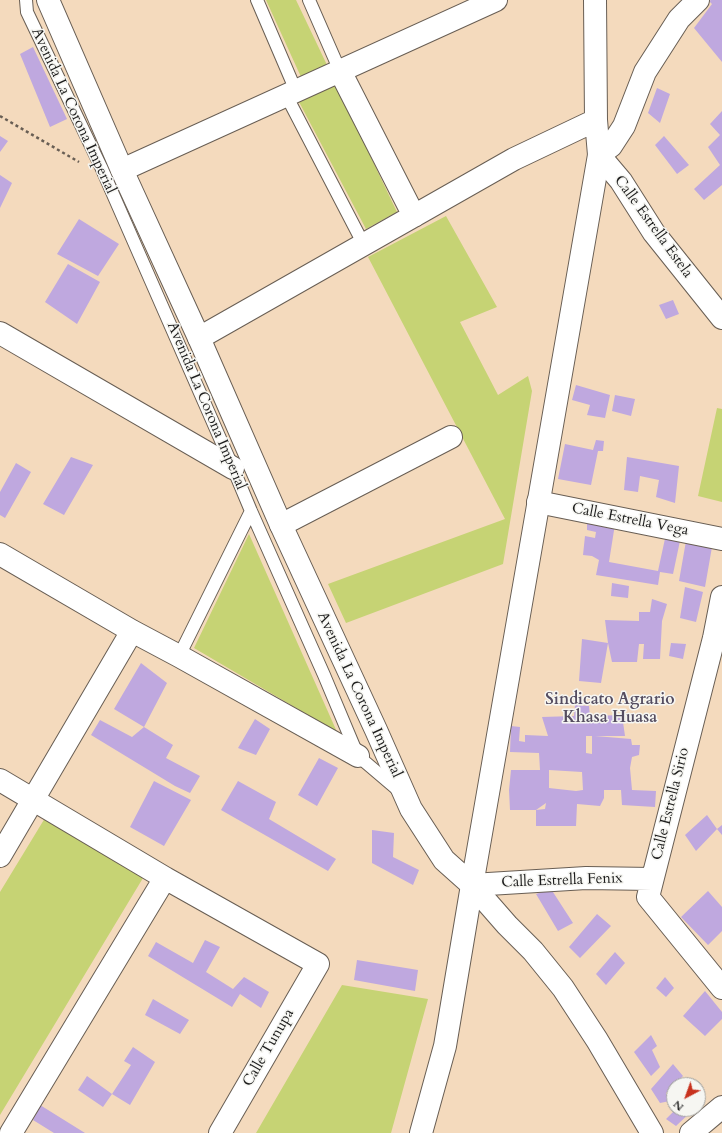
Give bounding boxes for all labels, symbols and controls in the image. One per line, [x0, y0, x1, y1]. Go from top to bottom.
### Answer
street label: Avenida La Corona Imperial [27, 25, 119, 197]
street label: Calle Estrella Estela [610, 172, 696, 282]
street label: Avenida La Corona Imperial [162, 319, 250, 493]
street label: Calle Estrella Vega [570, 500, 690, 540]
street label: Avenida La Corona Imperial [313, 609, 405, 781]
district label: Sindicato Agrario Khasa Huasa [545, 690, 675, 728]
street label: Calle Estrella Sirio [648, 746, 694, 862]
street label: Calle Estrella Fenix [501, 870, 623, 892]
street label: Calle Tunupa [239, 1006, 299, 1090]
north arrow [666, 1077, 706, 1117]
text: N [670, 1097, 687, 1114]

